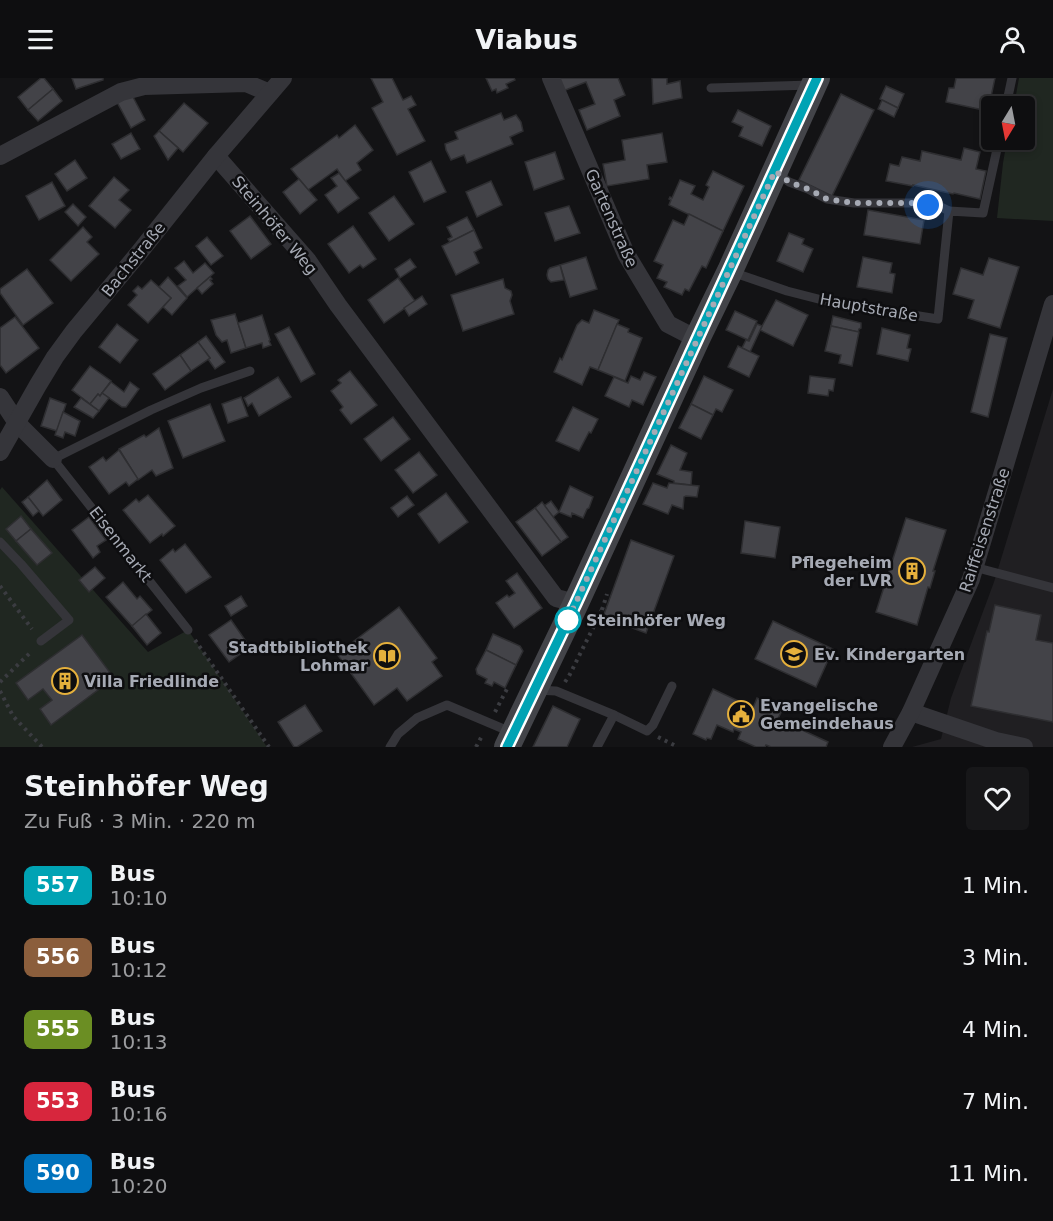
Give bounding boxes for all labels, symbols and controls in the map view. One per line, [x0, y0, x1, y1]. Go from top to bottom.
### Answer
icon: menu [24, 23, 57, 56]
icon: person [996, 23, 1029, 56]
text: Viabus [475, 24, 578, 55]
north arrow [981, 96, 1035, 150]
map controls [981, 96, 1035, 150]
street label: Gartenstraße [581, 166, 642, 270]
street label: Steinhöfer Weg [228, 172, 321, 278]
your location [913, 190, 943, 220]
street label: Bachstraße [97, 218, 169, 301]
street label: Hauptstraße [818, 290, 919, 325]
street label: Raiffeisenstraße [955, 466, 1014, 595]
street label: Eisenmarkt [85, 503, 156, 586]
place label: Pflegeheim der LVR [791, 553, 892, 590]
building icon: Pflegeheim der LVR [897, 556, 927, 586]
marker: Steinhöfer Weg [555, 607, 581, 633]
place label: Steinhöfer Weg [586, 611, 726, 630]
place label: Stadtbibliothek Lohmar [228, 638, 368, 675]
school or university icon: Ev. Kindergarten [779, 639, 809, 669]
library icon: Stadtbibliothek Lohmar [372, 641, 402, 671]
place label: Ev. Kindergarten [814, 645, 965, 664]
building icon: Villa Friedlinde [50, 666, 80, 696]
place label: Villa Friedlinde [84, 672, 219, 691]
place label: Evangelische Gemeindehaus [760, 696, 894, 733]
public building icon: Evangelische Gemeindehaus [726, 699, 756, 729]
button: heart [966, 767, 1029, 830]
text: Steinhöfer Weg [24, 770, 269, 803]
text: Zu Fuß · 3 Min. · 220 m [24, 809, 256, 833]
text: Bus [110, 861, 155, 886]
text: 557 [36, 873, 80, 897]
text: 1 Min. [962, 873, 1029, 898]
text: 10:10 [110, 886, 167, 910]
text: Bus [110, 933, 155, 958]
text: 556 [36, 945, 80, 969]
text: 3 Min. [962, 945, 1029, 970]
text: 10:12 [110, 958, 167, 982]
text: Bus [110, 1005, 155, 1030]
text: 555 [36, 1017, 80, 1041]
text: 4 Min. [962, 1017, 1029, 1042]
text: 10:13 [110, 1030, 167, 1054]
text: Bus [110, 1077, 155, 1102]
text: 553 [36, 1089, 80, 1113]
text: 7 Min. [962, 1089, 1029, 1114]
text: 10:16 [110, 1102, 167, 1126]
text: Bus [110, 1149, 155, 1174]
text: 590 [36, 1161, 80, 1185]
text: 11 Min. [948, 1161, 1029, 1186]
text: 10:20 [110, 1174, 167, 1198]

